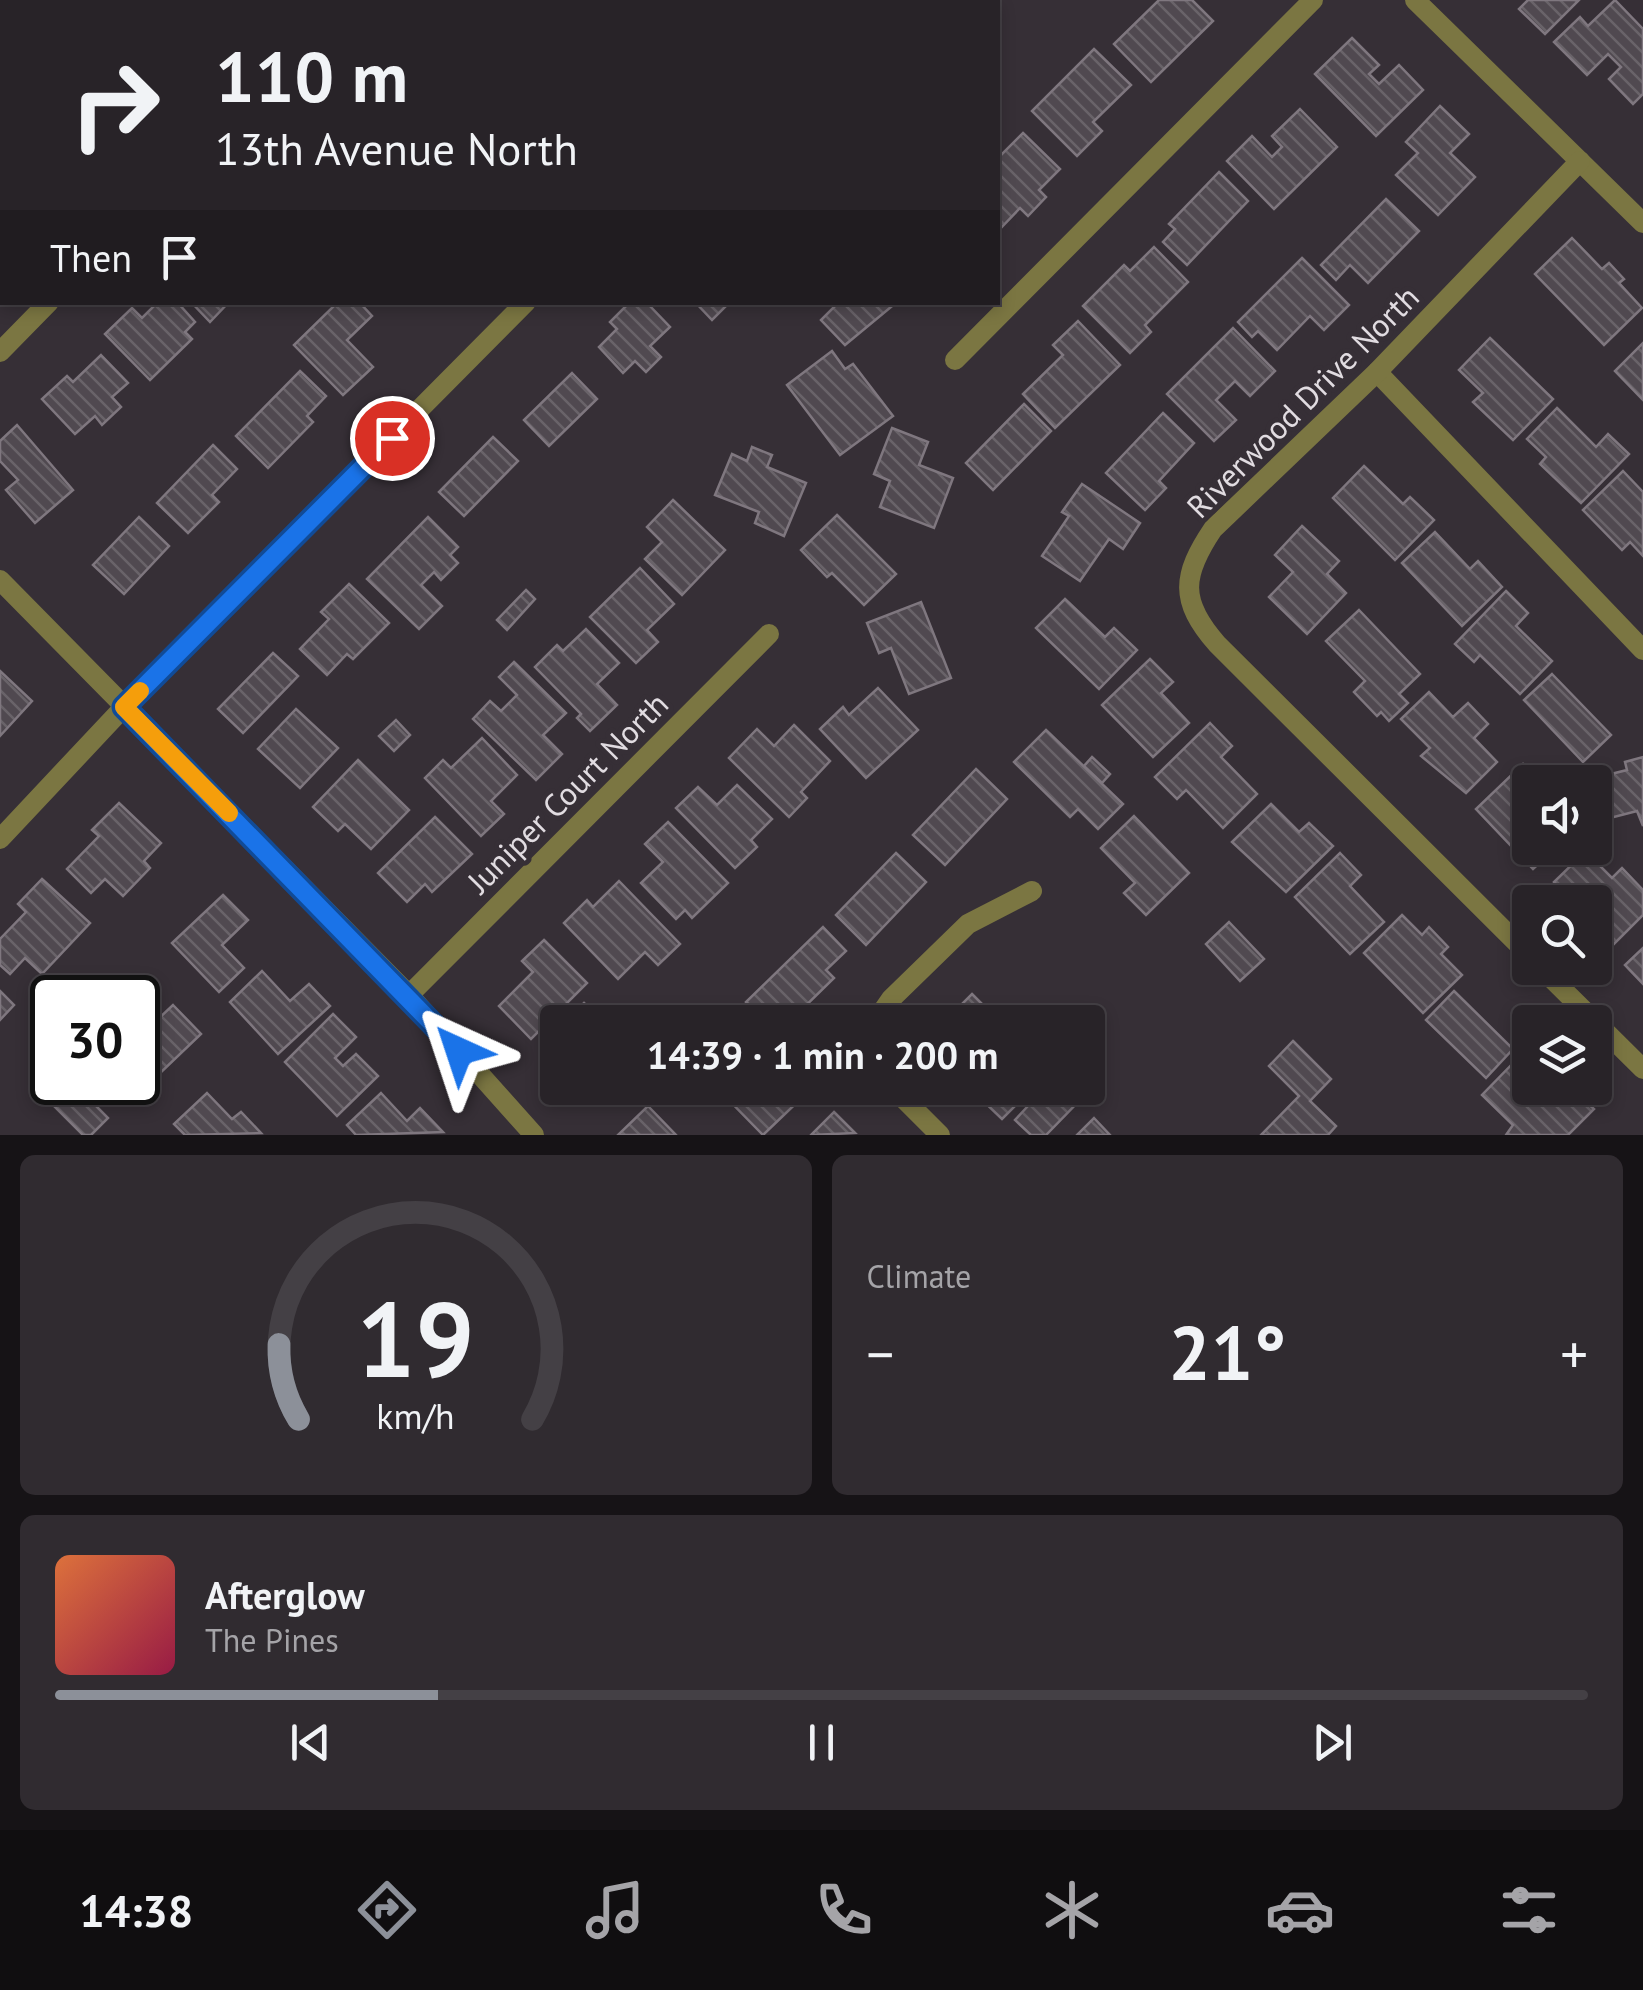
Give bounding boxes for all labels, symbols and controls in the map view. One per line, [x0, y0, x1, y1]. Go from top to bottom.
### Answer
text: 110 m [215, 31, 408, 121]
icon: right [50, 40, 180, 170]
text: 13th Avenue North [215, 119, 578, 177]
icon: arrive [152, 230, 207, 285]
text: Then [50, 233, 132, 282]
street label: Riverwood Drive North [1177, 276, 1428, 527]
pin [350, 396, 435, 481]
icon: arrive [365, 411, 420, 466]
street label: Juniper Court North [457, 683, 677, 903]
map controls [1512, 765, 1612, 1105]
button: sound [1512, 765, 1612, 865]
button: search [1512, 885, 1612, 985]
speed limit sign: 30 [30, 975, 160, 1105]
position arrow [407, 999, 511, 1103]
button: layers [1512, 1005, 1612, 1105]
text: 14:39 · 1 min · 200 m [647, 1030, 998, 1079]
text: Climate [867, 1255, 971, 1297]
text: 19 [357, 1271, 475, 1406]
text: 21° [1168, 1304, 1286, 1401]
text: − [867, 1318, 894, 1389]
text: + [1560, 1318, 1588, 1389]
text: km/h [377, 1393, 455, 1439]
text: Afterglow [205, 1570, 365, 1619]
text: The Pines [205, 1619, 339, 1661]
icon: previous [283, 1715, 338, 1770]
icon: pause [794, 1715, 849, 1770]
icon: next [1305, 1715, 1360, 1770]
icon: directions [352, 1875, 422, 1945]
icon: music [580, 1875, 650, 1945]
icon: phone [809, 1875, 879, 1945]
icon: climate [1037, 1875, 1107, 1945]
icon: car [1265, 1875, 1335, 1945]
icon: filters [1494, 1875, 1564, 1945]
text: 14:38 [79, 1881, 193, 1939]

